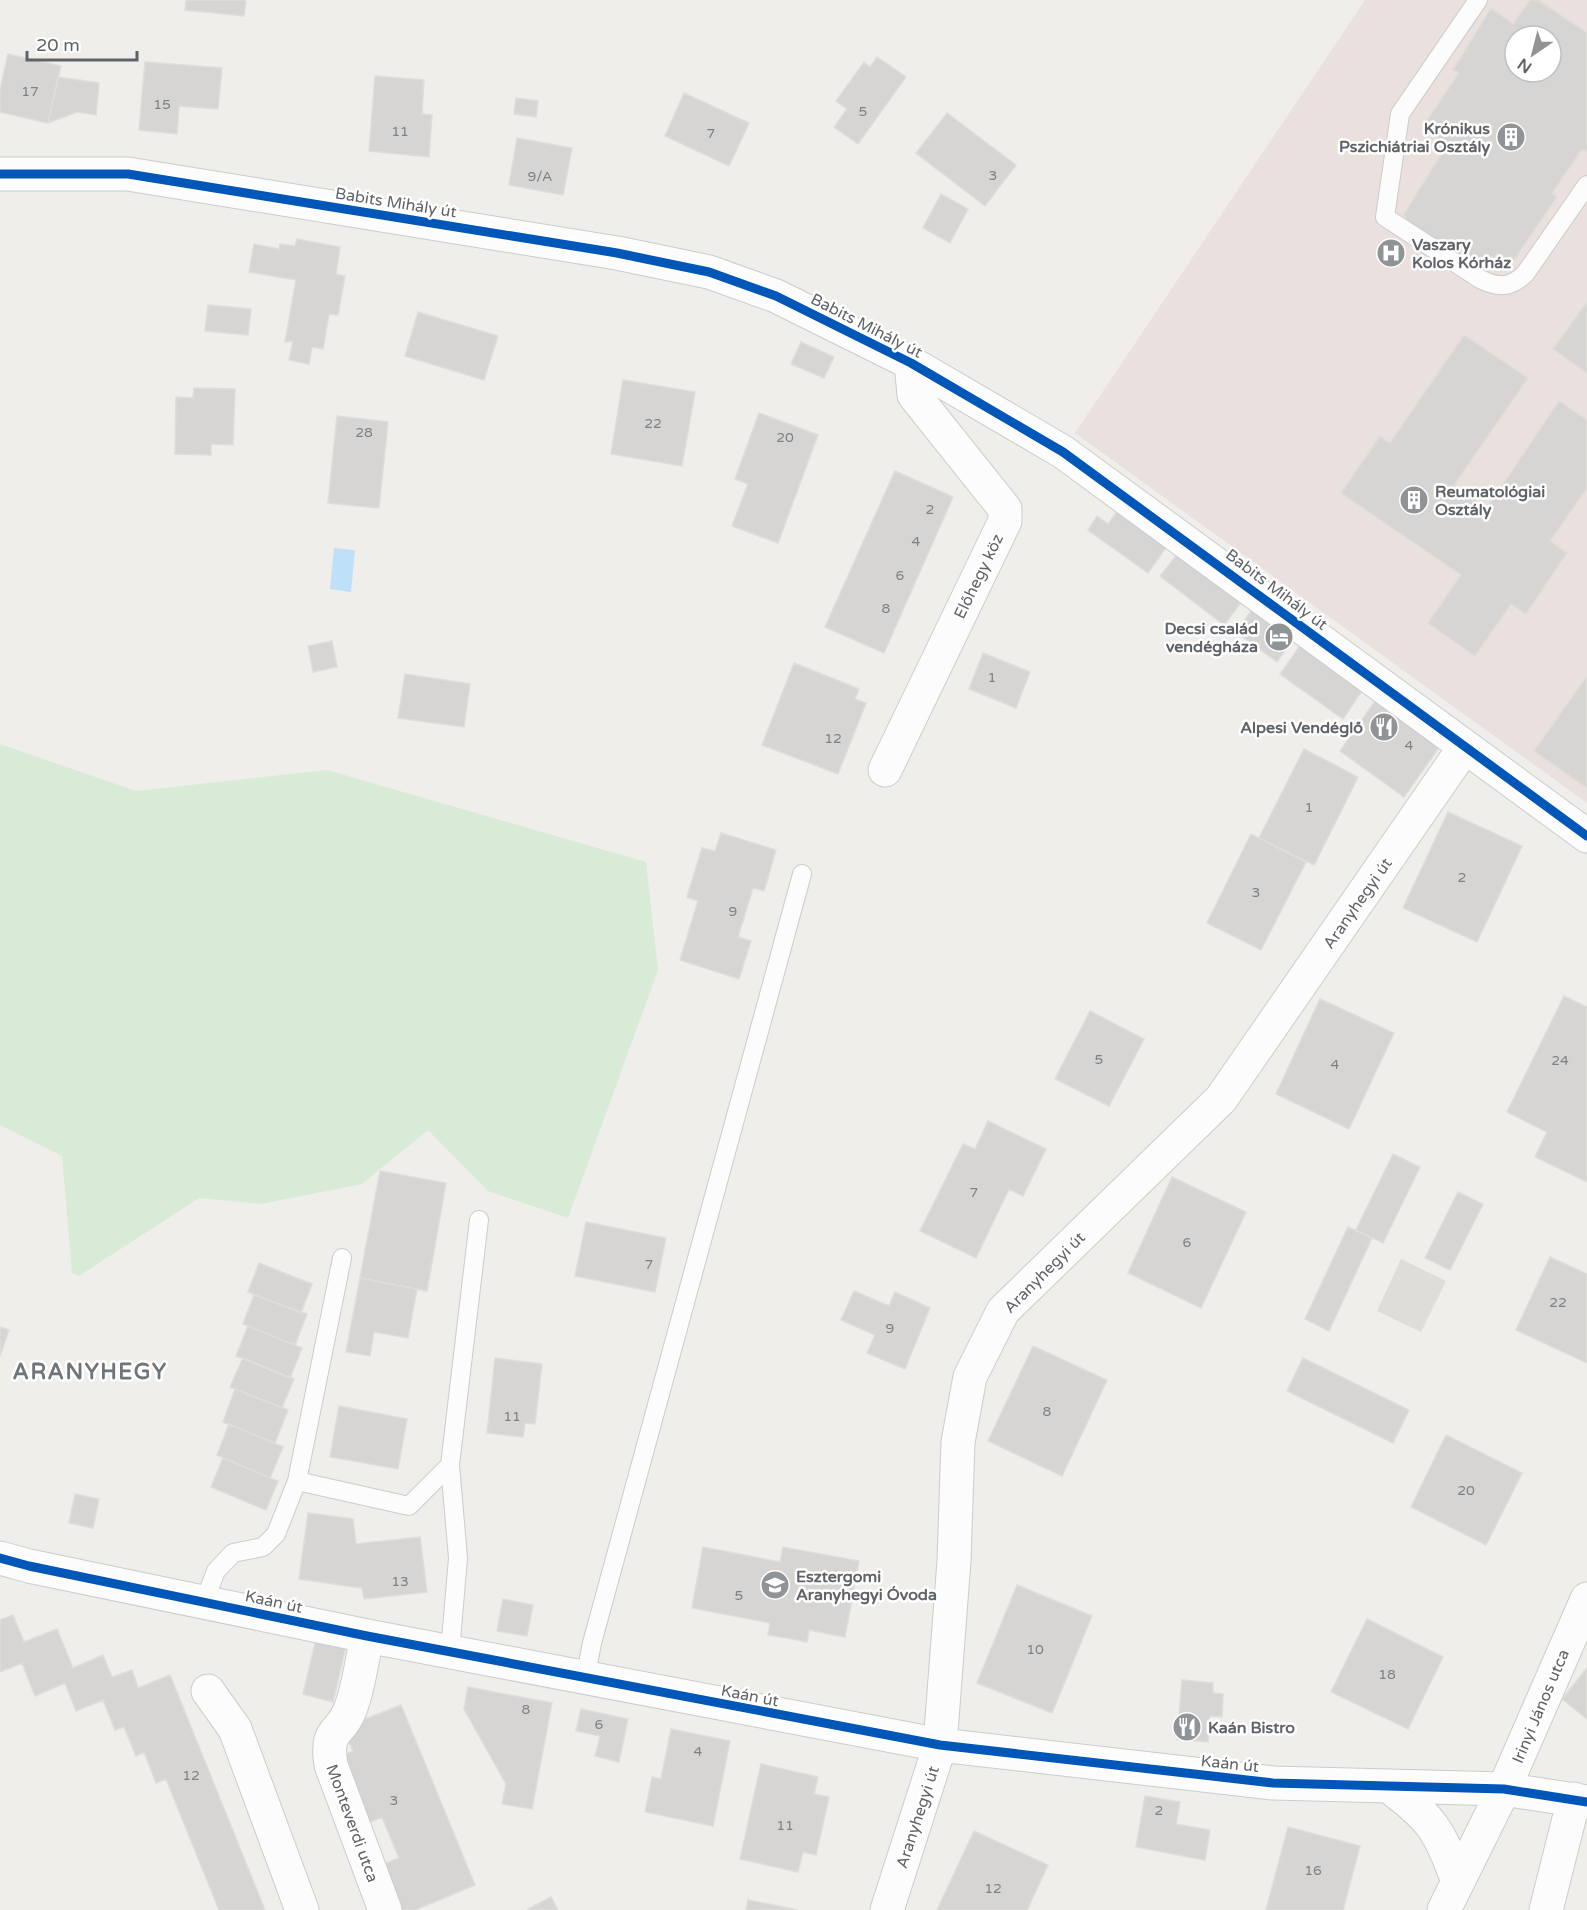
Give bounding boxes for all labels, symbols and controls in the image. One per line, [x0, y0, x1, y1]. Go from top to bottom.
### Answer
scale bar [27, 24, 136, 62]
north arrow [1503, 24, 1563, 84]
text: 20 m [36, 34, 80, 56]
text: N [1514, 54, 1536, 77]
house number: 17 [21, 83, 39, 100]
house number: 15 [153, 96, 171, 113]
house number: 5 [859, 103, 867, 120]
place label: Krónikus Pszichiátriai Osztály [1339, 119, 1490, 157]
building icon: Krónikus Pszichiátriai Osztály [1495, 121, 1527, 153]
house number: 11 [391, 123, 409, 140]
house number: 7 [707, 125, 715, 142]
house number: 3 [989, 167, 997, 184]
house number: 9/A [528, 168, 553, 185]
street label: Babits Mihály út [334, 184, 458, 222]
place label: Vaszary Kolos Kórház [1412, 235, 1511, 273]
hospital icon: Vaszary Kolos Kórház [1375, 237, 1407, 269]
street label: Babits Mihály út [807, 289, 926, 363]
house number: 22 [644, 415, 662, 432]
house number: 28 [355, 424, 373, 441]
house number: 20 [776, 429, 794, 446]
place label: Reumatológiai Osztály [1435, 482, 1545, 520]
building icon: Reumatológiai Osztály [1398, 484, 1430, 516]
house number: 2 [926, 501, 934, 518]
street label: Előhegy köz [950, 531, 1008, 622]
house number: 4 [912, 533, 921, 550]
street label: Babits Mihály út [1221, 545, 1331, 635]
house number: 6 [896, 567, 905, 584]
house number: 8 [882, 600, 891, 617]
place label: Decsi család vendégháza [1165, 619, 1258, 657]
hotel icon: Decsi család vendégháza [1263, 621, 1295, 653]
house number: 1 [988, 669, 996, 686]
restaurant icon: Alpesi Vendéglő [1368, 711, 1400, 743]
place label: Alpesi Vendéglő [1240, 718, 1363, 738]
house number: 12 [824, 730, 842, 747]
house number: 4 [1405, 737, 1414, 754]
house number: 1 [1305, 799, 1313, 816]
street label: Aranyhegyi út [1319, 854, 1397, 953]
house number: 2 [1458, 869, 1466, 886]
house number: 3 [1252, 884, 1260, 901]
house number: 9 [729, 903, 737, 920]
house number: 5 [1095, 1051, 1103, 1068]
house number: 24 [1551, 1052, 1569, 1069]
house number: 4 [1331, 1056, 1340, 1073]
house number: 7 [970, 1184, 978, 1201]
street label: Aranyhegyi út [1000, 1228, 1089, 1317]
house number: 6 [1183, 1234, 1192, 1251]
house number: 7 [645, 1256, 653, 1273]
house number: 22 [1549, 1294, 1567, 1311]
house number: 9 [886, 1320, 894, 1337]
district label: ARANYHEGY [13, 1359, 167, 1385]
house number: 8 [1043, 1403, 1052, 1420]
house number: 11 [503, 1408, 521, 1425]
house number: 20 [1457, 1482, 1475, 1499]
place label: Esztergomi Aranyhegyi Óvoda [796, 1567, 937, 1605]
school or university icon: Esztergomi Aranyhegyi Óvoda [759, 1569, 791, 1601]
house number: 13 [391, 1573, 409, 1590]
street label: Kaán út [243, 1586, 304, 1618]
house number: 5 [735, 1587, 743, 1604]
house number: 10 [1026, 1641, 1044, 1658]
street label: Irinyi János utca [1508, 1646, 1574, 1766]
house number: 18 [1378, 1666, 1396, 1683]
street label: Kaán út [719, 1681, 780, 1711]
house number: 8 [522, 1701, 531, 1718]
restaurant icon: Kaán Bistro [1171, 1711, 1203, 1743]
house number: 6 [595, 1716, 604, 1733]
place label: Kaán Bistro [1208, 1718, 1295, 1738]
house number: 4 [694, 1743, 703, 1760]
street label: Kaán út [1200, 1751, 1260, 1777]
street label: Monteverdi utca [321, 1762, 383, 1885]
street label: Aranyhegyi út [892, 1764, 944, 1871]
house number: 12 [182, 1767, 200, 1784]
house number: 3 [390, 1792, 398, 1809]
house number: 2 [1155, 1802, 1163, 1819]
house number: 11 [776, 1817, 794, 1834]
house number: 16 [1304, 1862, 1322, 1879]
house number: 12 [984, 1880, 1002, 1897]

